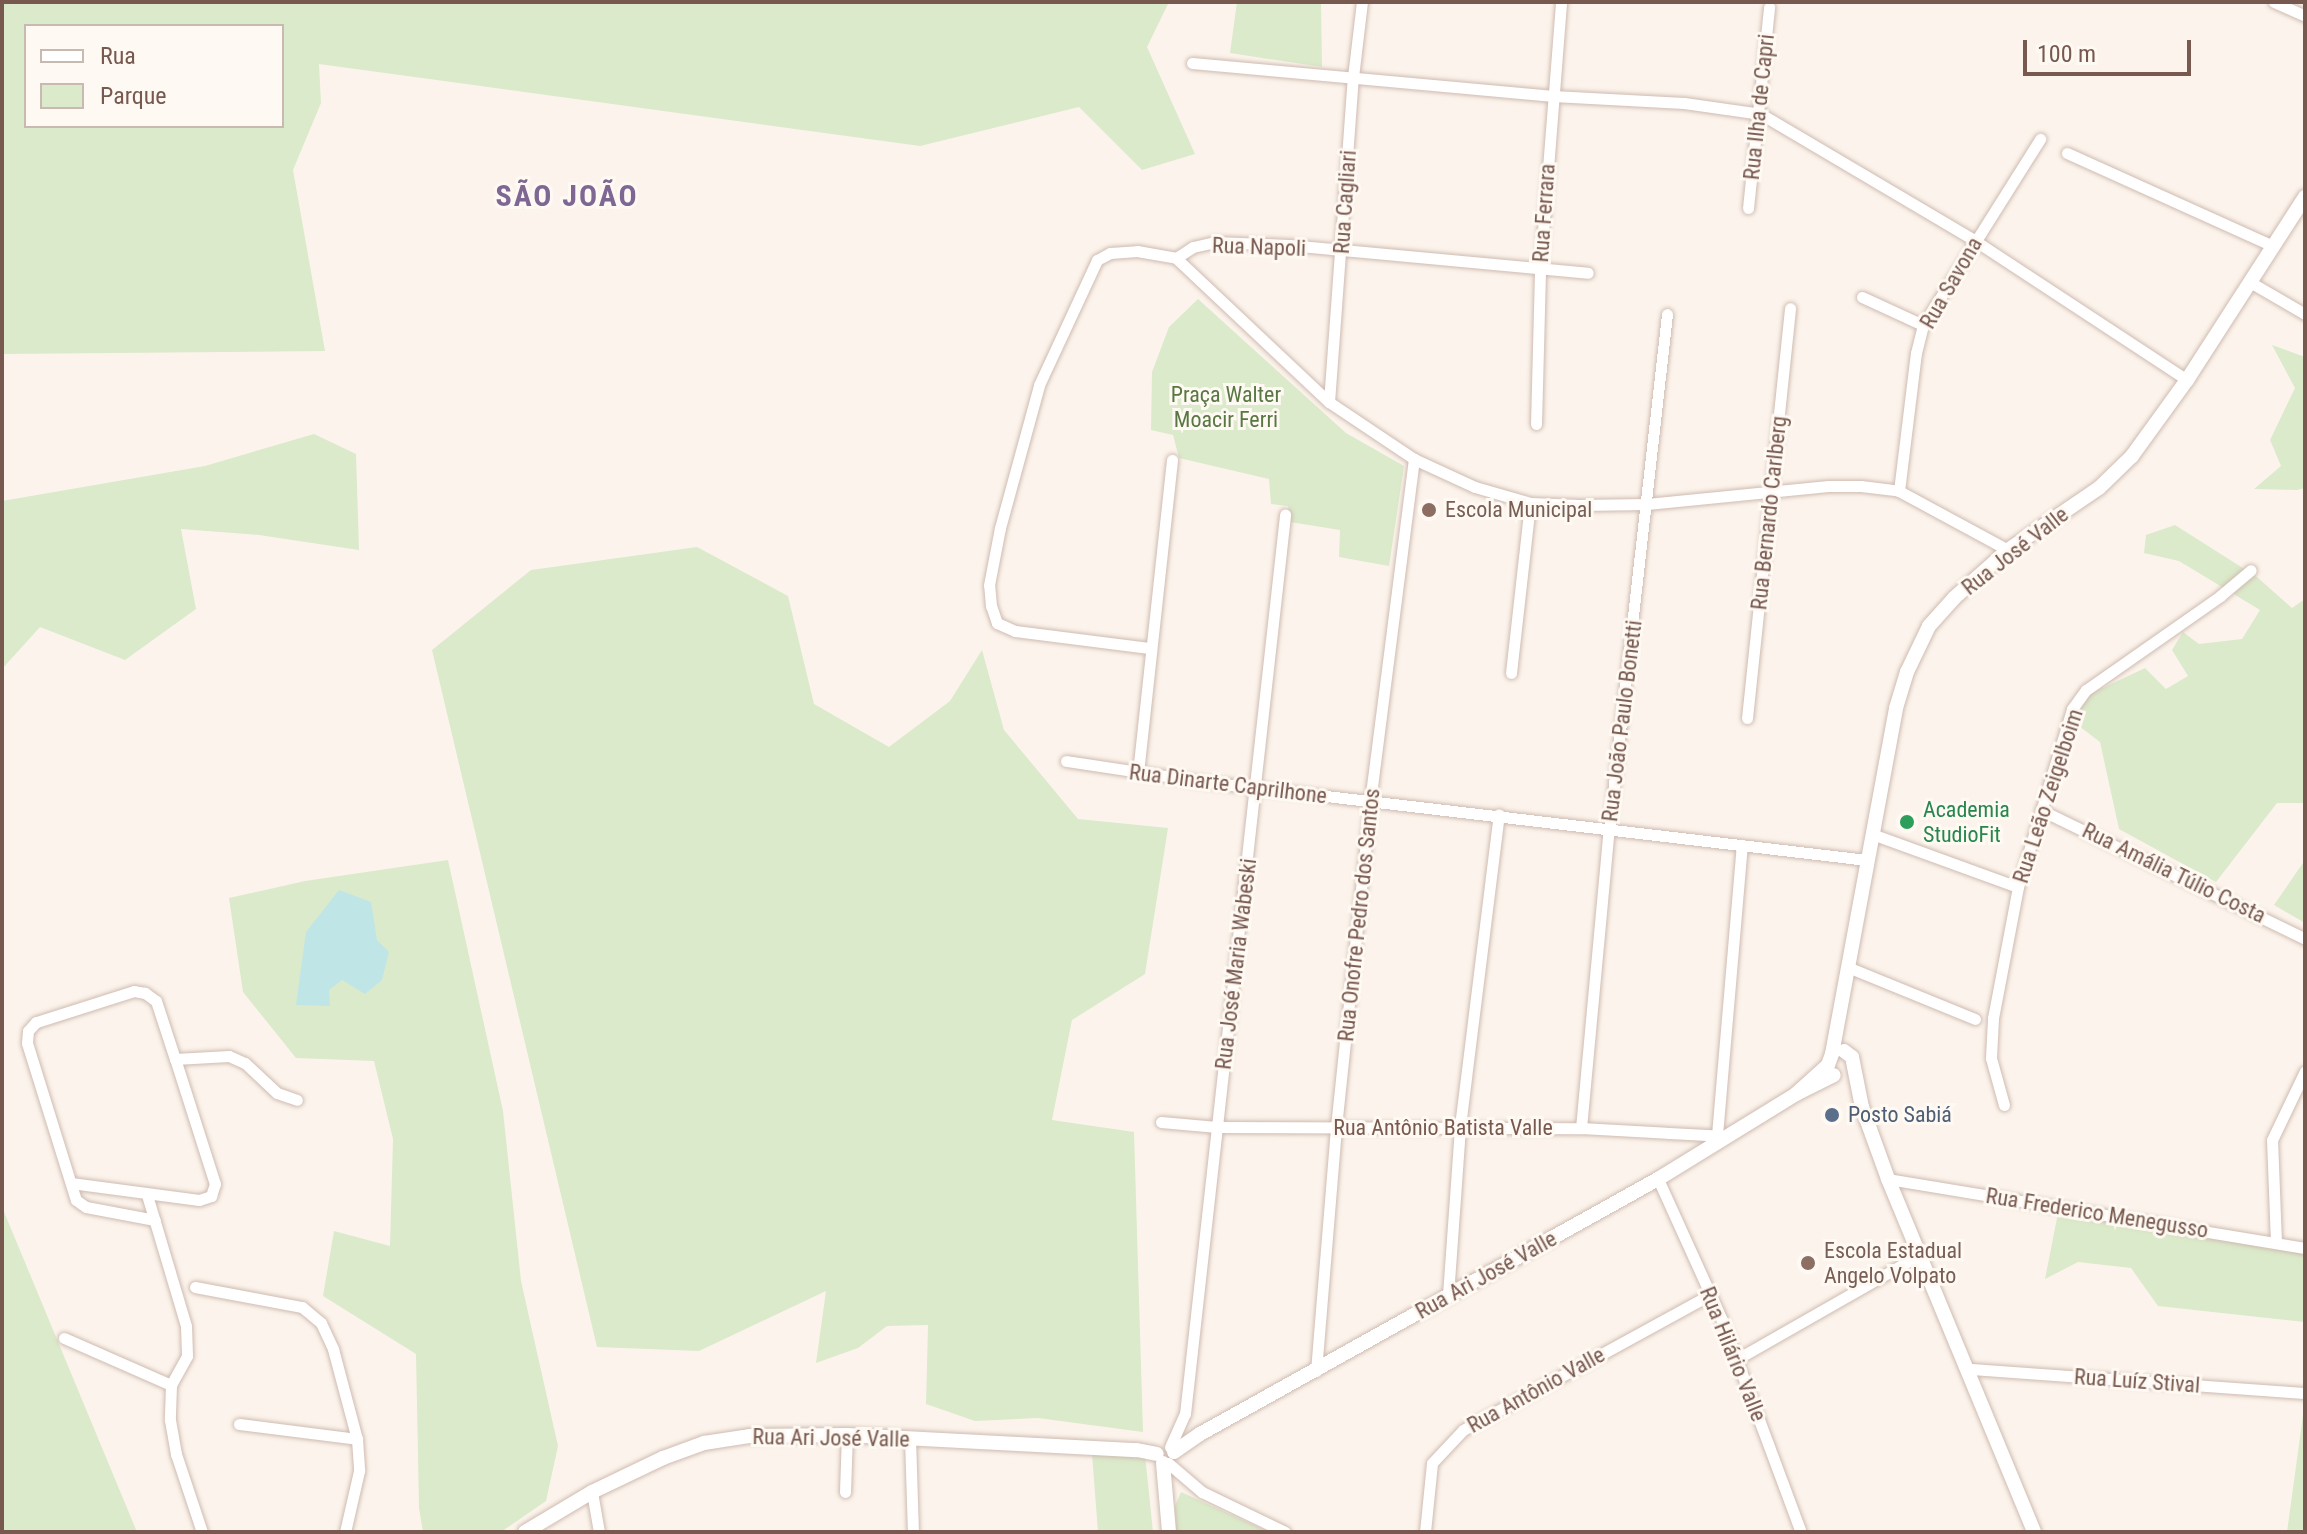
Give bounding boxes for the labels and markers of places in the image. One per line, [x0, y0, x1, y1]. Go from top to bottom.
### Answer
place label: Escola Municipal [1445, 497, 1592, 523]
marker: Escola Municipal [1420, 501, 1438, 519]
place label: Academia StudioFit [1923, 796, 2010, 848]
marker: Academia StudioFit [1898, 813, 1916, 831]
place label: Posto Sabiá [1848, 1102, 1952, 1128]
marker: Posto Sabiá [1823, 1106, 1841, 1124]
place label: Escola Estadual Angelo Volpato [1824, 1237, 1962, 1288]
marker: Escola Estadual Angelo Volpato [1799, 1254, 1817, 1272]

